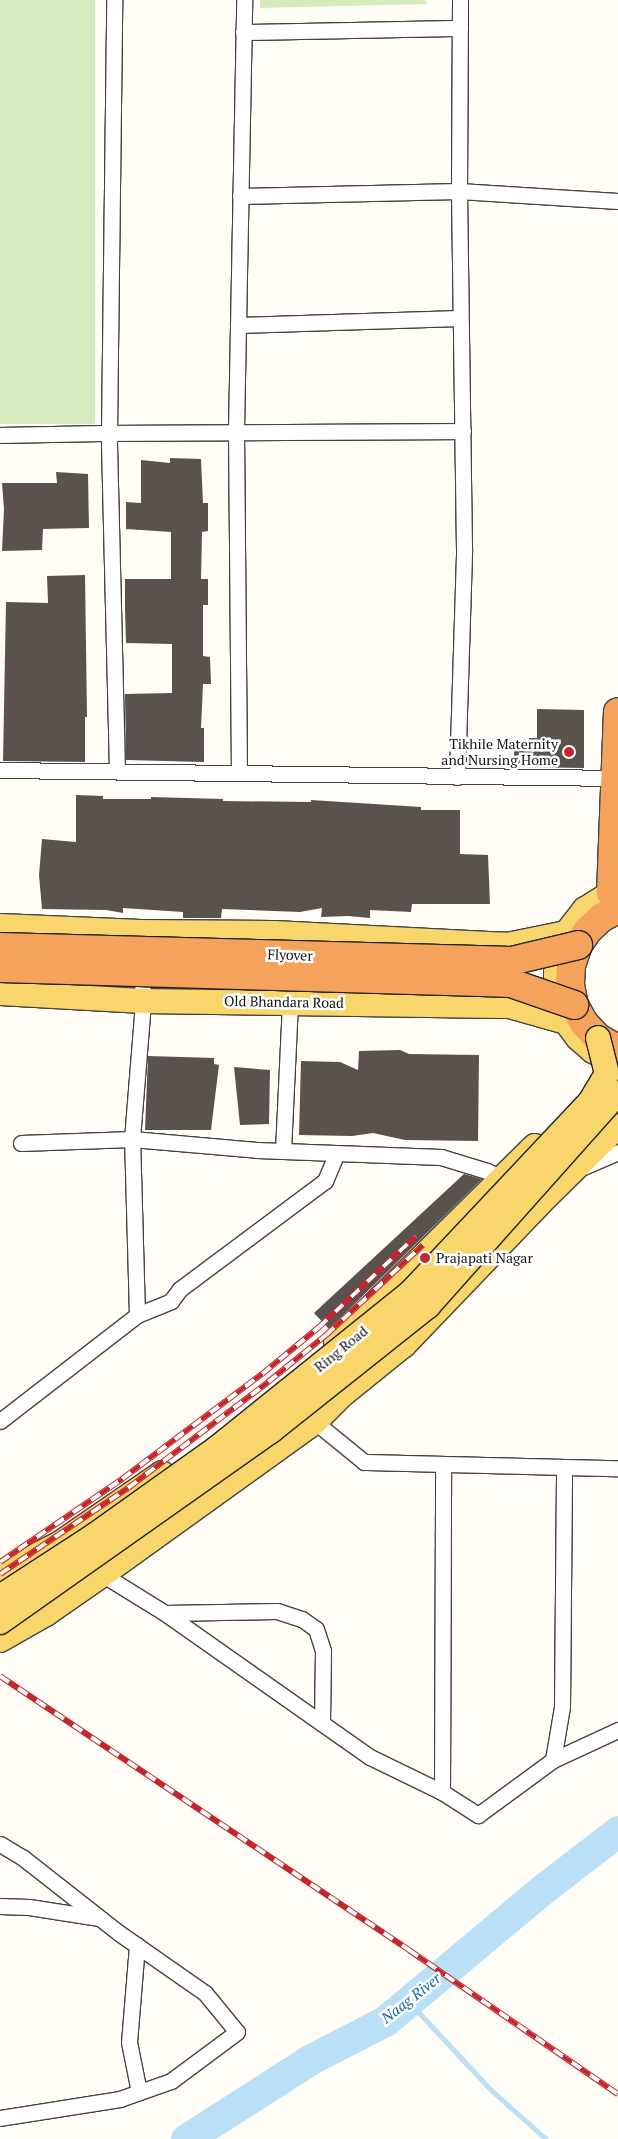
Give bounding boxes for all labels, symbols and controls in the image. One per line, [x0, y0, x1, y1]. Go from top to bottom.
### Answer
place label: Tikhile Maternity and Nursing Home [441, 736, 558, 769]
marker: Tikhile Maternity and Nursing Home [562, 745, 576, 759]
street label: Flyover [267, 946, 313, 964]
street label: Old Bhandara Road [224, 993, 344, 1011]
place label: Prajapati Nagar [436, 1250, 533, 1266]
marker: Prajapati Nagar [418, 1251, 432, 1265]
street label: Ring Road [311, 1323, 371, 1375]
water label: Naag River [378, 1969, 444, 2027]

